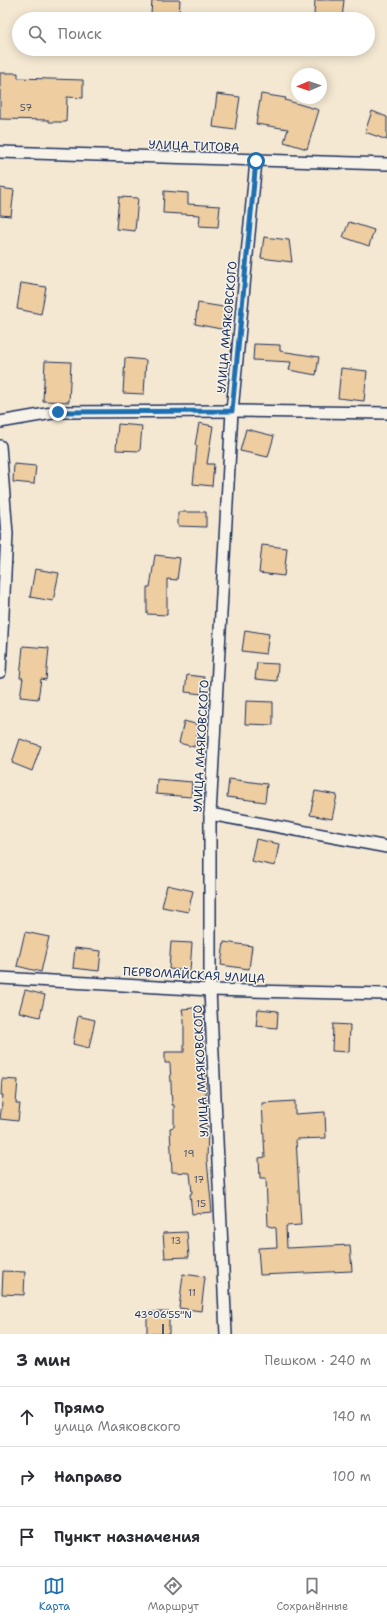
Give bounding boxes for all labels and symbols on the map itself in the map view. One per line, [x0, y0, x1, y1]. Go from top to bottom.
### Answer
north arrow [291, 68, 327, 104]
house number: 57 [20, 101, 32, 114]
street label: УЛИЦА ТИТОВА [148, 136, 240, 156]
route start [247, 152, 265, 170]
street label: УЛИЦА МАЯКОВСКОГО [213, 260, 241, 394]
route end [49, 403, 67, 421]
street label: УЛИЦА МАЯКОВСКОГО [190, 679, 212, 813]
street label: ПЕРВОМАЙСКАЯ УЛИЦА [122, 963, 266, 987]
street label: УЛИЦА МАЯКОВСКОГО [190, 1004, 212, 1138]
house number: 19 [184, 1147, 194, 1160]
house number: 17 [194, 1173, 204, 1186]
house number: 15 [196, 1197, 206, 1210]
house number: 13 [171, 1234, 181, 1247]
house number: 11 [188, 1286, 196, 1299]
text: 43°06'55"N [134, 1308, 192, 1321]

